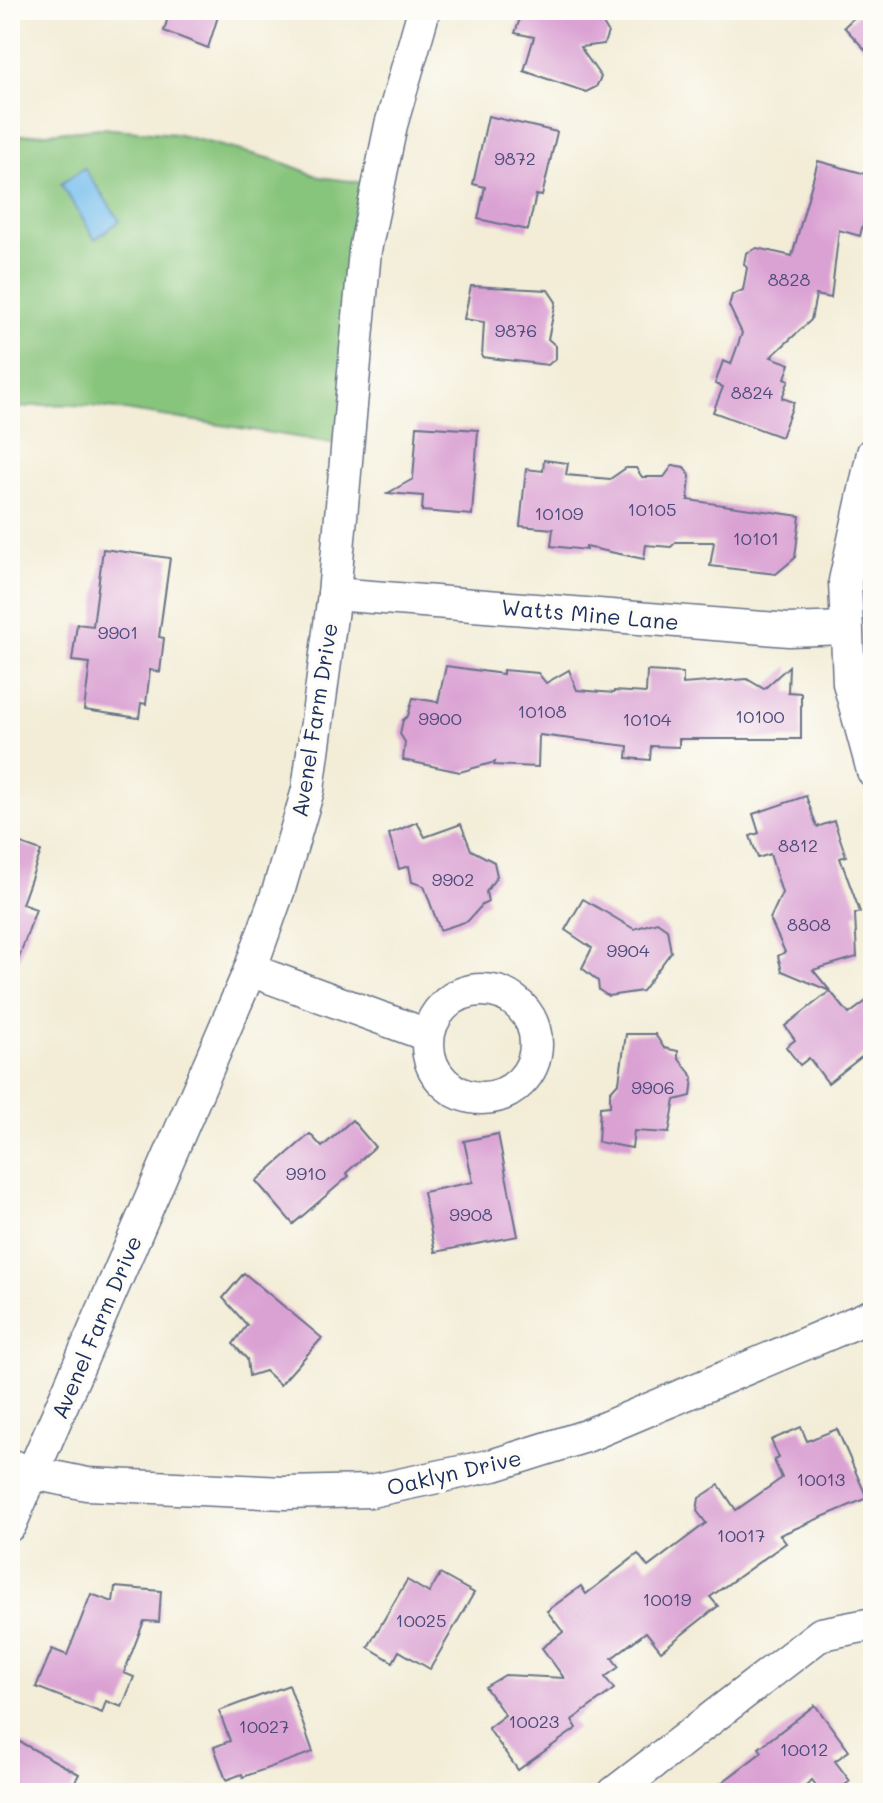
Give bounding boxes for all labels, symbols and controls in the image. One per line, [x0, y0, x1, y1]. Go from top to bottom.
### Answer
house number: 9872 [494, 146, 536, 170]
house number: 8828 [768, 267, 810, 291]
house number: 9876 [495, 318, 537, 342]
house number: 8824 [731, 380, 774, 404]
house number: 10105 [628, 497, 676, 521]
house number: 10109 [535, 501, 584, 525]
house number: 10101 [733, 526, 779, 550]
street label: Watts Mine Lane [500, 592, 680, 636]
house number: 9901 [98, 620, 138, 644]
street label: Avenel Farm Drive [284, 621, 344, 819]
house number: 10108 [517, 699, 567, 723]
house number: 10100 [735, 704, 785, 728]
house number: 9900 [418, 706, 462, 730]
house number: 10104 [623, 707, 672, 731]
house number: 8812 [778, 833, 818, 857]
house number: 9902 [432, 867, 474, 891]
house number: 8808 [787, 912, 831, 936]
house number: 9904 [607, 938, 650, 962]
house number: 9906 [631, 1075, 675, 1099]
house number: 9910 [286, 1161, 326, 1185]
house number: 9908 [449, 1202, 493, 1226]
street label: Avenel Farm Drive [44, 1231, 148, 1423]
street label: Oaklyn Drive [384, 1442, 524, 1502]
house number: 10013 [797, 1467, 845, 1491]
house number: 10017 [717, 1523, 765, 1547]
house number: 10019 [643, 1587, 692, 1611]
house number: 10025 [396, 1608, 446, 1632]
house number: 10023 [509, 1709, 559, 1733]
house number: 10027 [239, 1714, 289, 1738]
house number: 10012 [780, 1737, 828, 1761]

